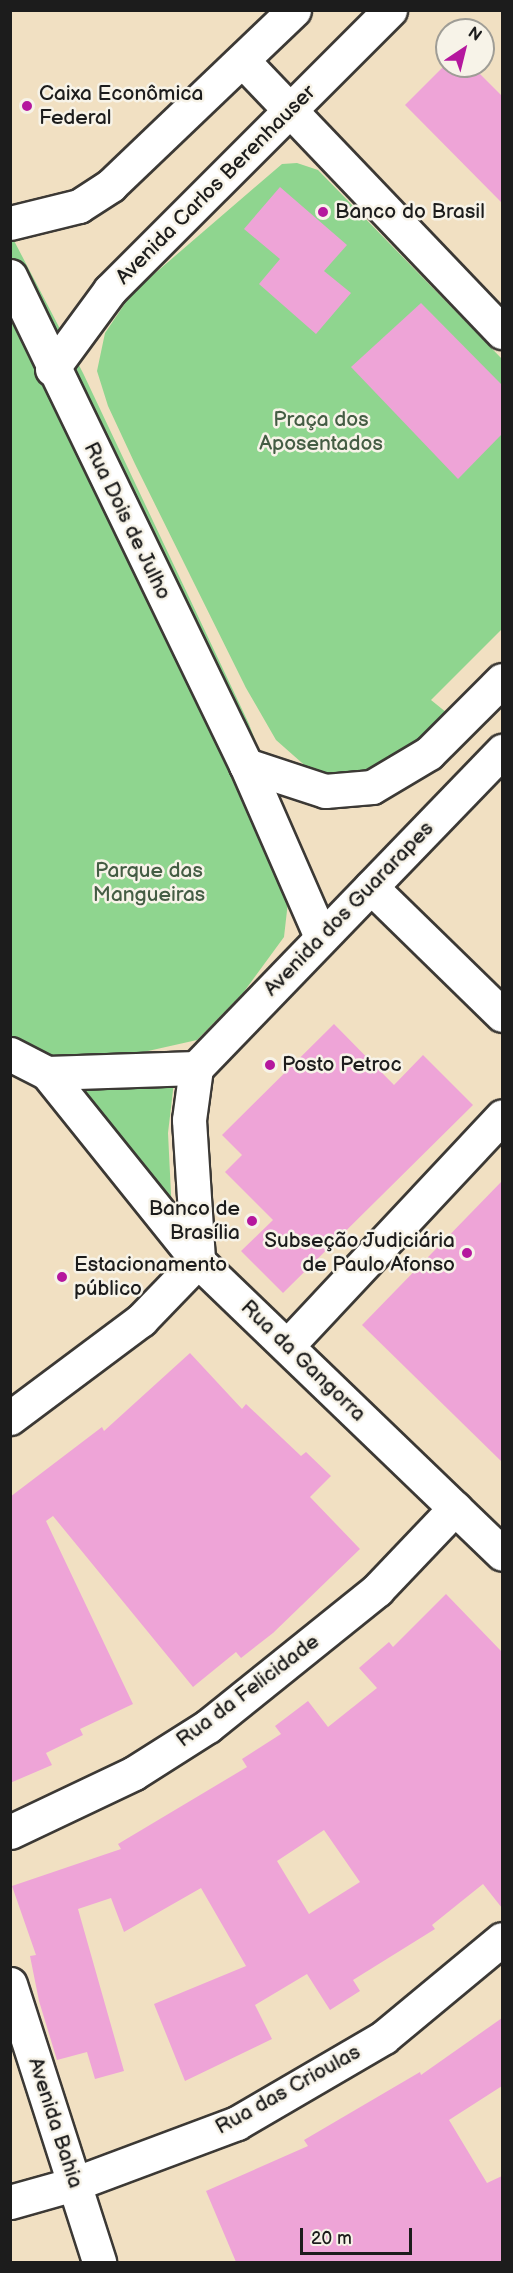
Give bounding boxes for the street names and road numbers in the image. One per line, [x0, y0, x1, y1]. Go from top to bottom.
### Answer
street label: Avenida Carlos Berenhauser [111, 80, 321, 290]
street label: Rua Dois de Julho [78, 438, 176, 604]
street label: Avenida dos Guararapes [259, 816, 439, 1002]
street label: Rua da Gangorra [235, 1295, 371, 1427]
street label: Rua da Felicidade [172, 1629, 324, 1753]
street label: Rua das Crioulas [211, 2040, 365, 2140]
street label: Avenida Bahia [22, 2055, 88, 2191]

